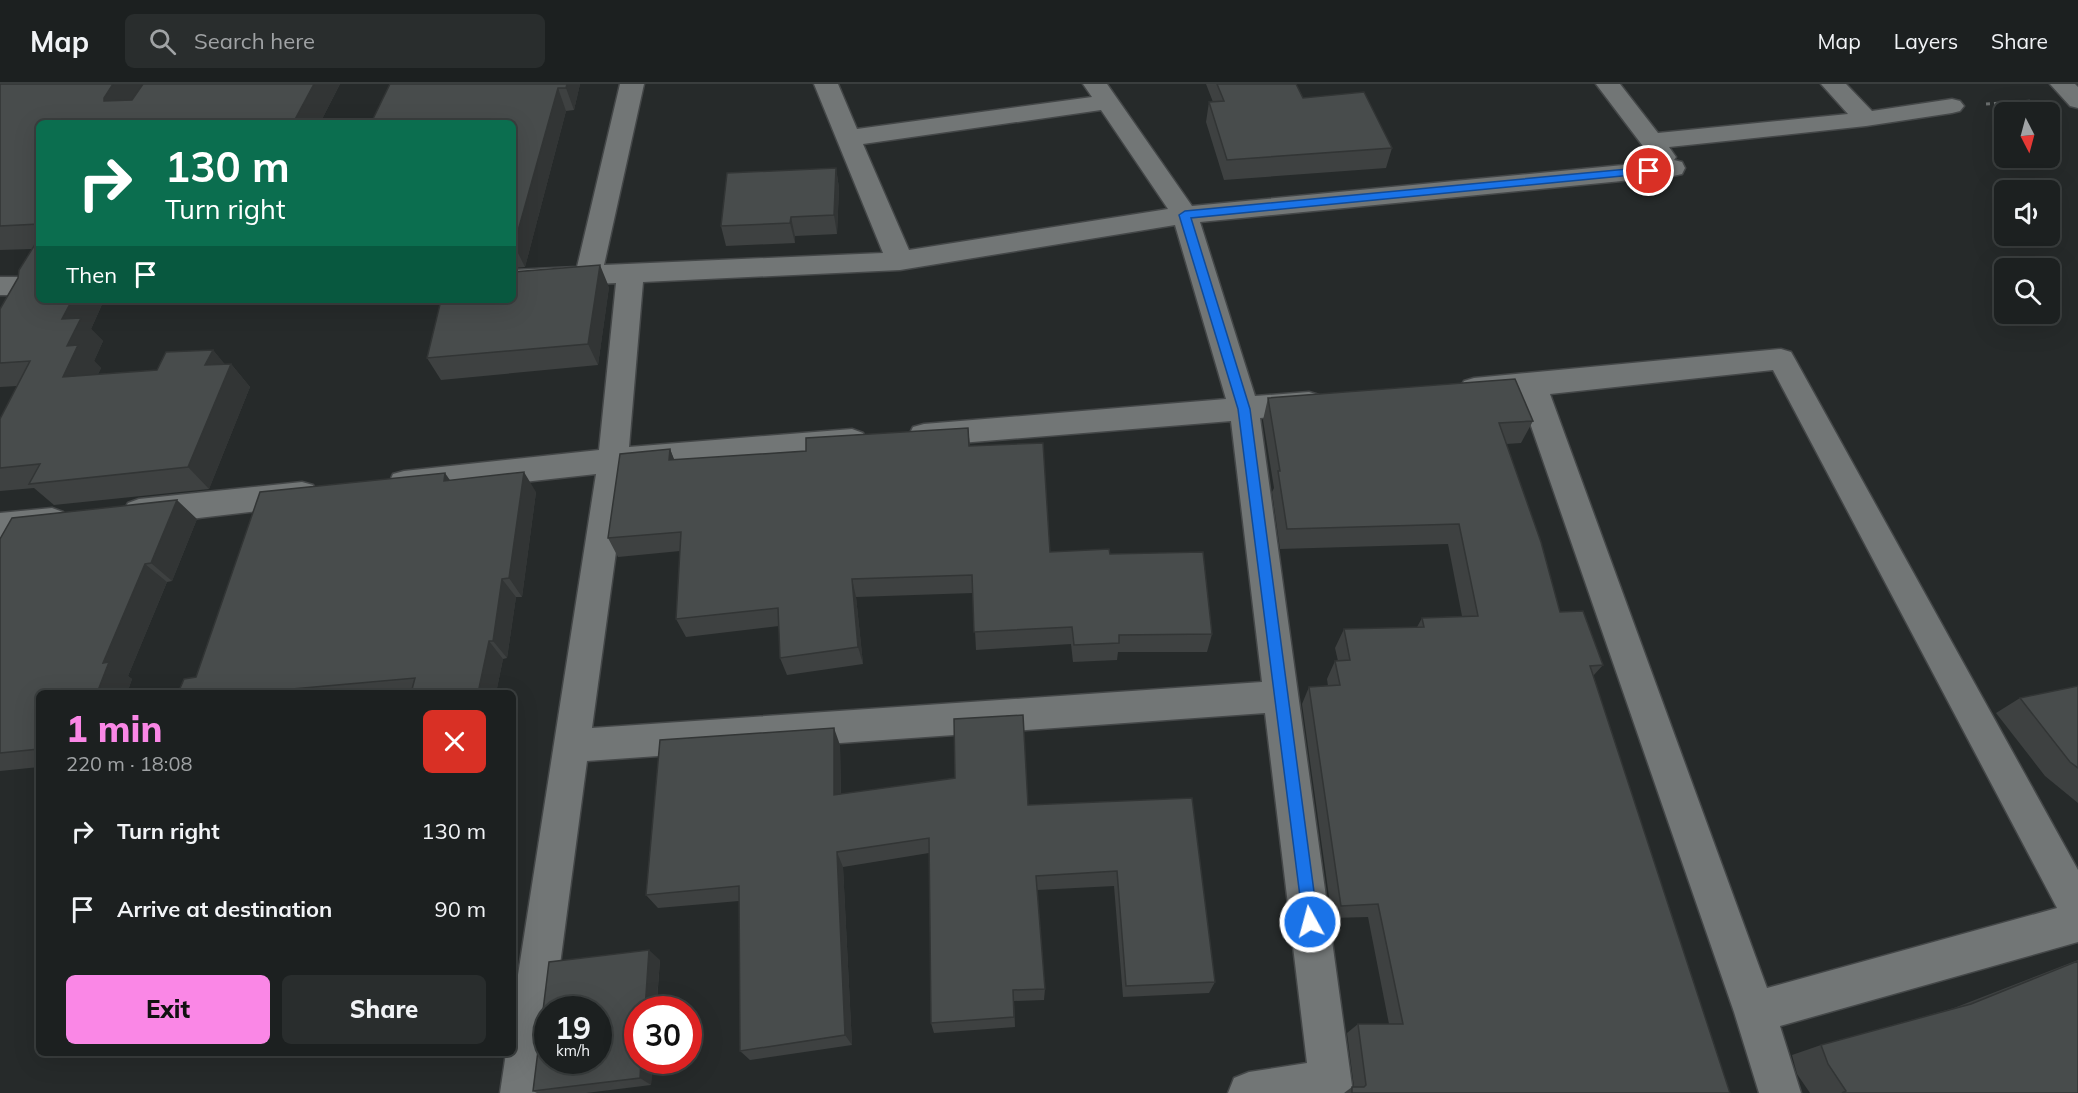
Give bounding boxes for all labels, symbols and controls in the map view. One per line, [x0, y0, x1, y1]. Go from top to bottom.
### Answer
search box [125, 14, 545, 68]
text: Map [30, 24, 89, 59]
icon: search [146, 25, 179, 58]
text: Search here [194, 27, 315, 55]
text: Map [1818, 28, 1861, 54]
text: Layers [1894, 28, 1958, 54]
text: Share [1991, 28, 2048, 54]
north arrow [1994, 102, 2060, 168]
map controls [1994, 102, 2060, 324]
text: 130 m [165, 140, 290, 193]
icon: right [66, 144, 144, 222]
pin [1623, 145, 1674, 196]
icon: arrive [1632, 154, 1665, 187]
button: sound [1994, 180, 2060, 246]
text: Turn right [165, 192, 285, 226]
icon: arrive [129, 258, 162, 291]
button: search [1994, 258, 2060, 324]
text: Then [66, 261, 117, 289]
text: 1 min [66, 706, 162, 751]
button: close [423, 710, 486, 773]
text: 220 m · 18:08 [66, 751, 192, 776]
icon: right [66, 815, 99, 848]
text: Turn right [117, 817, 220, 845]
text: 130 m [421, 817, 486, 845]
position arrow [1278, 890, 1342, 954]
icon: arrive [66, 893, 99, 926]
text: Arrive at destination [117, 895, 332, 923]
text: 90 m [435, 895, 486, 923]
button: Exit [66, 975, 270, 1044]
button: Share [282, 975, 486, 1044]
speed limit sign: 30 [624, 996, 702, 1074]
text: 19 [555, 1009, 591, 1047]
text: km/h [556, 1041, 590, 1060]

